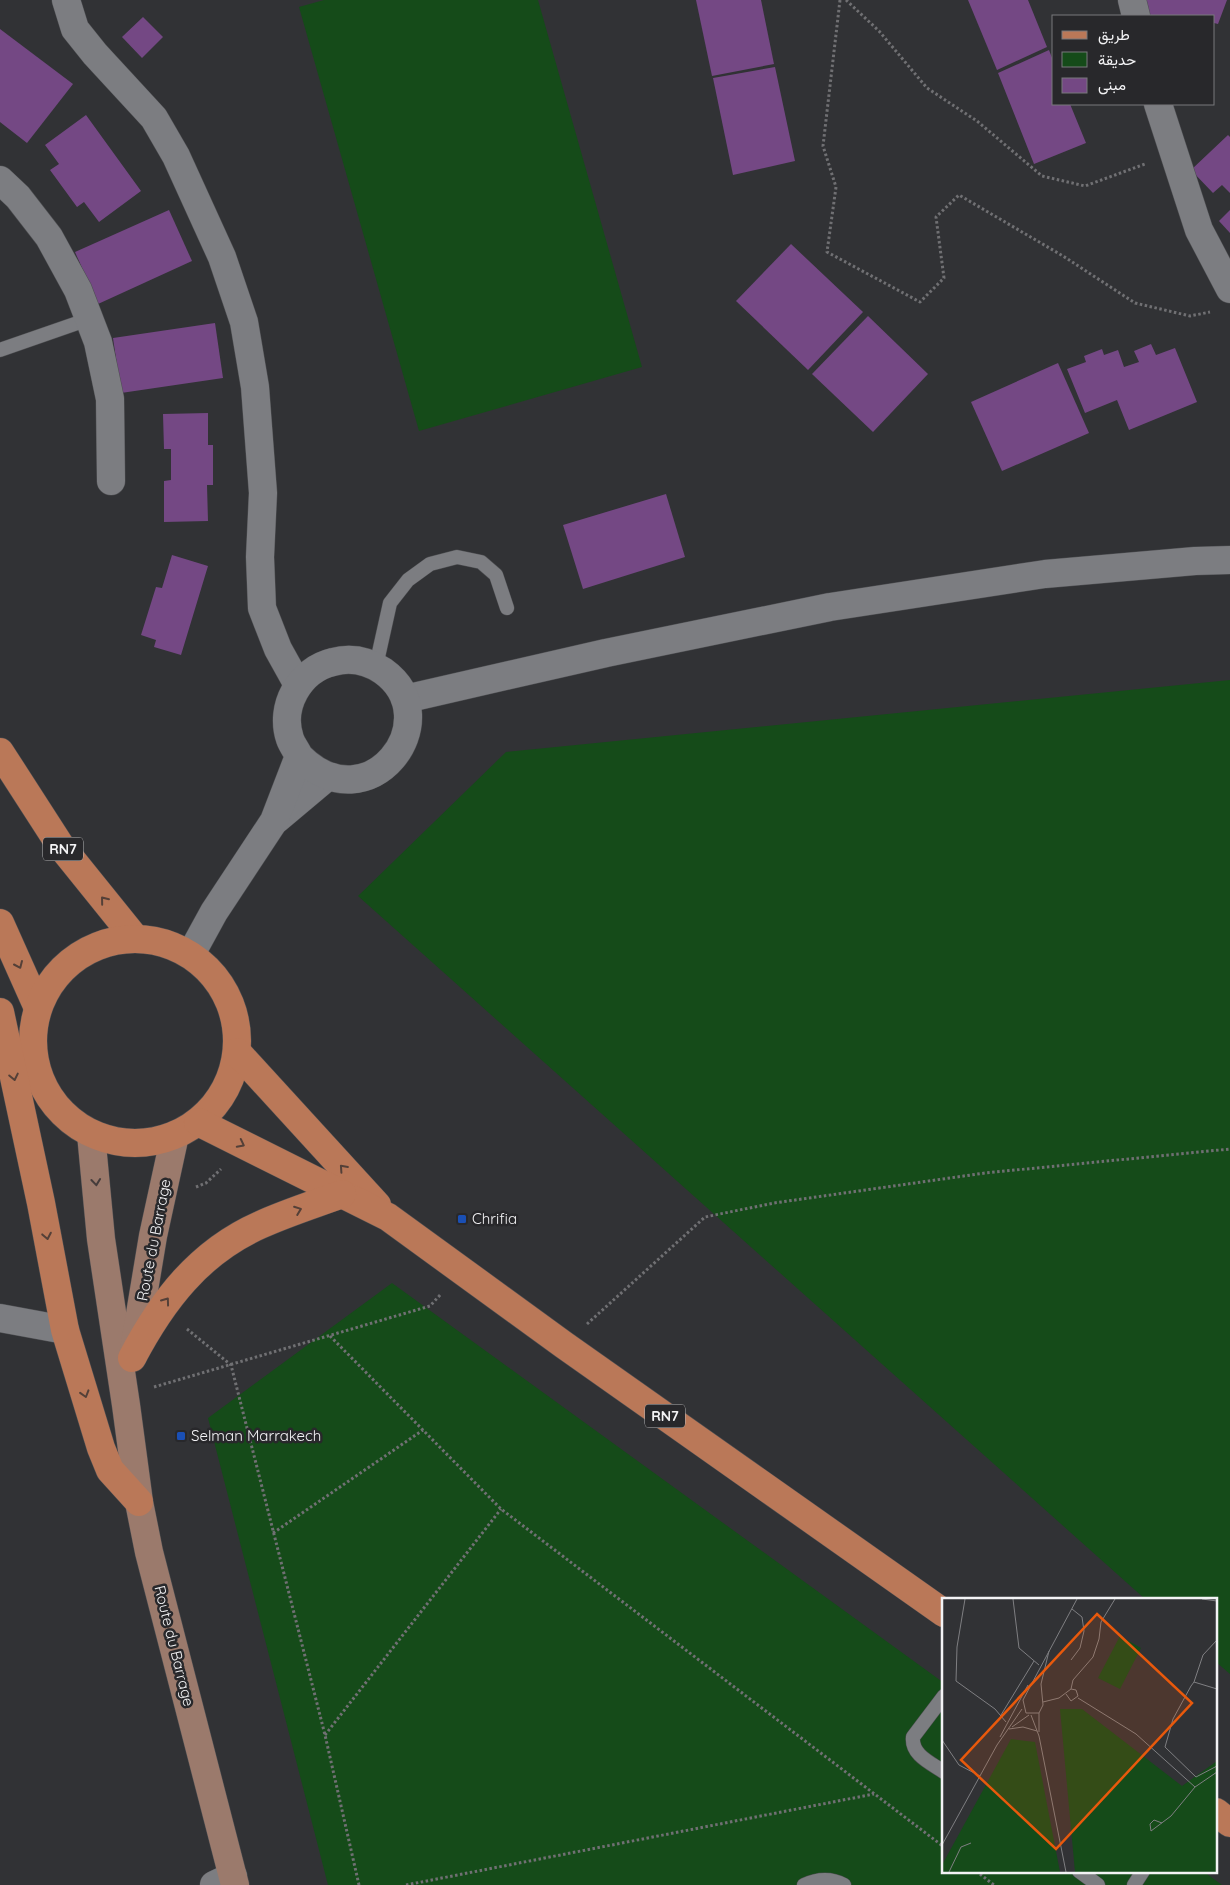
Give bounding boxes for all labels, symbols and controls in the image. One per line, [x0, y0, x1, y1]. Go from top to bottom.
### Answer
legend [1052, 15, 1215, 105]
text: طريق [1098, 25, 1130, 45]
text: حديقة [1098, 50, 1136, 69]
text: مبنى [1098, 75, 1126, 95]
road number: RN7 [43, 838, 83, 861]
one-way arrow [101, 897, 110, 906]
one-way arrow [13, 960, 23, 969]
one-way arrow [8, 1072, 19, 1081]
one-way arrow [236, 1138, 245, 1148]
one-way arrow [340, 1165, 349, 1174]
street label: Route du Barrage [132, 1177, 175, 1303]
one-way arrow [90, 1179, 101, 1187]
one-way arrow [293, 1206, 302, 1217]
place label: Chrifia [472, 1209, 517, 1228]
marker: Chrifia [456, 1213, 468, 1225]
one-way arrow [41, 1232, 52, 1240]
one-way arrow [160, 1297, 169, 1307]
one-way arrow [79, 1389, 89, 1397]
road number: RN7 [645, 1404, 685, 1428]
place label: Selman Marrakech [191, 1426, 321, 1445]
marker: Selman Marrakech [175, 1430, 187, 1442]
street label: Route du Barrage [150, 1583, 199, 1708]
inset map [942, 1598, 1218, 1872]

